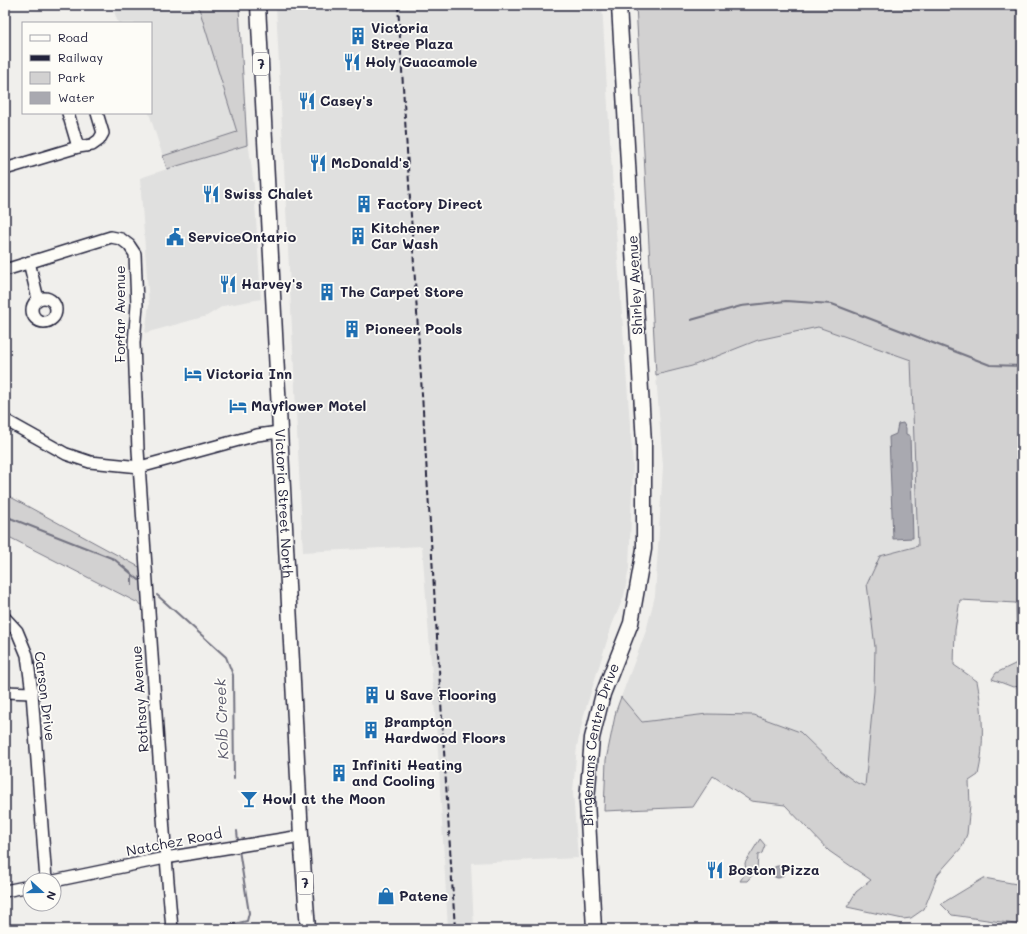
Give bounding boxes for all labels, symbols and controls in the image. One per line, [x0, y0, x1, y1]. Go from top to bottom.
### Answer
place label: Victoria Stree Plaza [371, 18, 454, 53]
legend [22, 22, 152, 114]
building icon: Victoria Stree Plaza [348, 26, 368, 46]
text: Road [58, 29, 88, 45]
text: Railway [58, 49, 103, 65]
restaurant icon: Holy Guacamole [342, 52, 362, 72]
place label: Holy Guacamole [365, 52, 477, 71]
road number: 7 [253, 53, 269, 75]
text: Park [58, 69, 85, 85]
text: Water [58, 89, 95, 105]
restaurant icon: Casey's [297, 91, 317, 111]
place label: Casey's [320, 91, 373, 110]
restaurant icon: McDonald's [308, 153, 328, 173]
place label: McDonald's [331, 153, 409, 172]
restaurant icon: Swiss Chalet [201, 184, 221, 204]
place label: Swiss Chalet [224, 184, 313, 203]
building icon: Factory Direct [354, 194, 374, 214]
place label: Factory Direct [377, 194, 483, 213]
place label: Kitchener Car Wash [371, 218, 440, 253]
building icon: Kitchener Car Wash [348, 226, 368, 246]
public building icon: ServiceOntario [165, 227, 185, 247]
place label: ServiceOntario [188, 227, 297, 246]
street label: Shirley Avenue [622, 235, 647, 335]
street label: Forfar Avenue [110, 265, 129, 363]
restaurant icon: Harvey's [218, 274, 238, 294]
place label: Harvey's [241, 274, 302, 293]
building icon: The Carpet Store [317, 282, 337, 302]
place label: The Carpet Store [340, 282, 464, 301]
building icon: Pioneer Pools [342, 319, 362, 339]
place label: Pioneer Pools [365, 319, 462, 338]
hotel icon: Victoria Inn [183, 364, 203, 384]
place label: Victoria Inn [206, 364, 292, 383]
hotel icon: Mayflower Motel [228, 396, 248, 416]
place label: Mayflower Motel [251, 396, 366, 415]
street label: Victoria Street North [271, 428, 298, 579]
street label: Rothsay Avenue [126, 645, 153, 753]
street label: Carson Drive [31, 650, 60, 742]
street label: Bingemans Centre Drive [577, 660, 623, 827]
water label: Kolb Creek [210, 677, 232, 760]
building icon: U Save Flooring [362, 685, 382, 705]
place label: U Save Flooring [385, 685, 496, 704]
place label: Brampton Hardwood Floors [384, 712, 506, 747]
building icon: Brampton Hardwood Floors [361, 720, 381, 740]
place label: Infiniti Heating and Cooling [352, 755, 462, 790]
building icon: Infiniti Heating and Cooling [329, 763, 349, 783]
bar icon: Howl at the Moon [239, 789, 259, 809]
place label: Howl at the Moon [262, 789, 385, 808]
street label: Natchez Road [124, 823, 224, 860]
restaurant icon: Boston Pizza [705, 860, 725, 880]
place label: Boston Pizza [728, 860, 820, 879]
north arrow [22, 872, 62, 912]
road number: 7 [297, 872, 313, 894]
shop icon: Patene [376, 886, 396, 906]
place label: Patene [399, 886, 448, 905]
text: N [43, 889, 60, 902]

